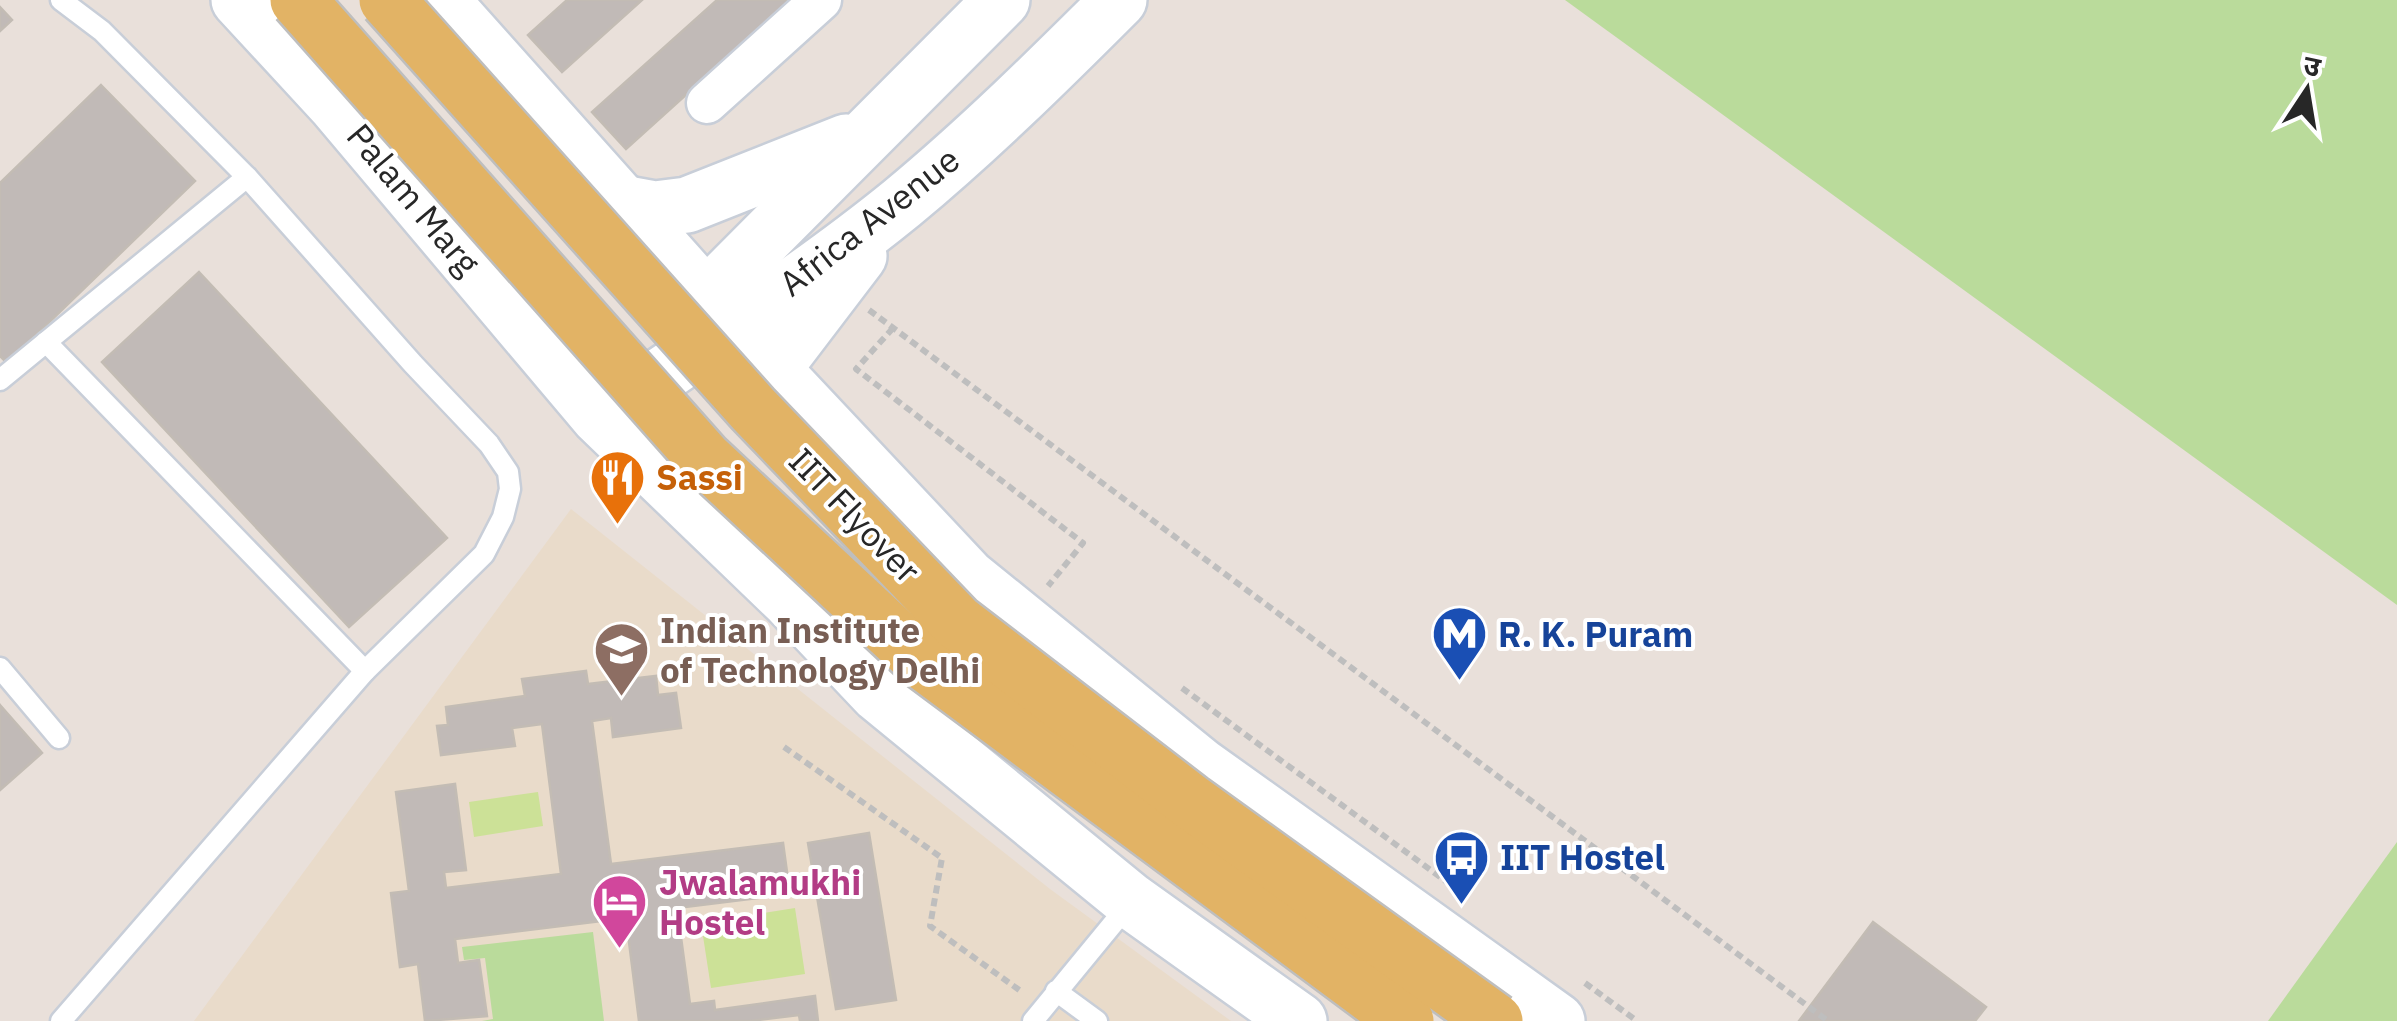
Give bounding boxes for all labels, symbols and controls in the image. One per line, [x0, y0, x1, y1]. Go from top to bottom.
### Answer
north arrow [2257, 40, 2357, 140]
text: उ [2300, 45, 2325, 85]
street label: Palam Marg [337, 114, 491, 285]
street label: Africa Avenue [769, 136, 969, 306]
street label: IIT Flyover [779, 438, 931, 592]
restaurant icon: Sassi [587, 447, 647, 526]
place label: Sassi [656, 454, 743, 500]
metro station icon: R. K. Puram [1429, 604, 1489, 683]
place label: Indian Institute of Technology Delhi [660, 607, 980, 693]
place label: R. K. Puram [1498, 611, 1693, 657]
school or university icon: Indian Institute of Technology Delhi [591, 620, 651, 699]
bus stop icon: IIT Hostel [1431, 827, 1491, 906]
place label: IIT Hostel [1500, 834, 1665, 880]
place label: Jwalamukhi Hostel [659, 859, 861, 945]
hotel icon: Jwalamukhi Hostel [590, 872, 650, 951]

